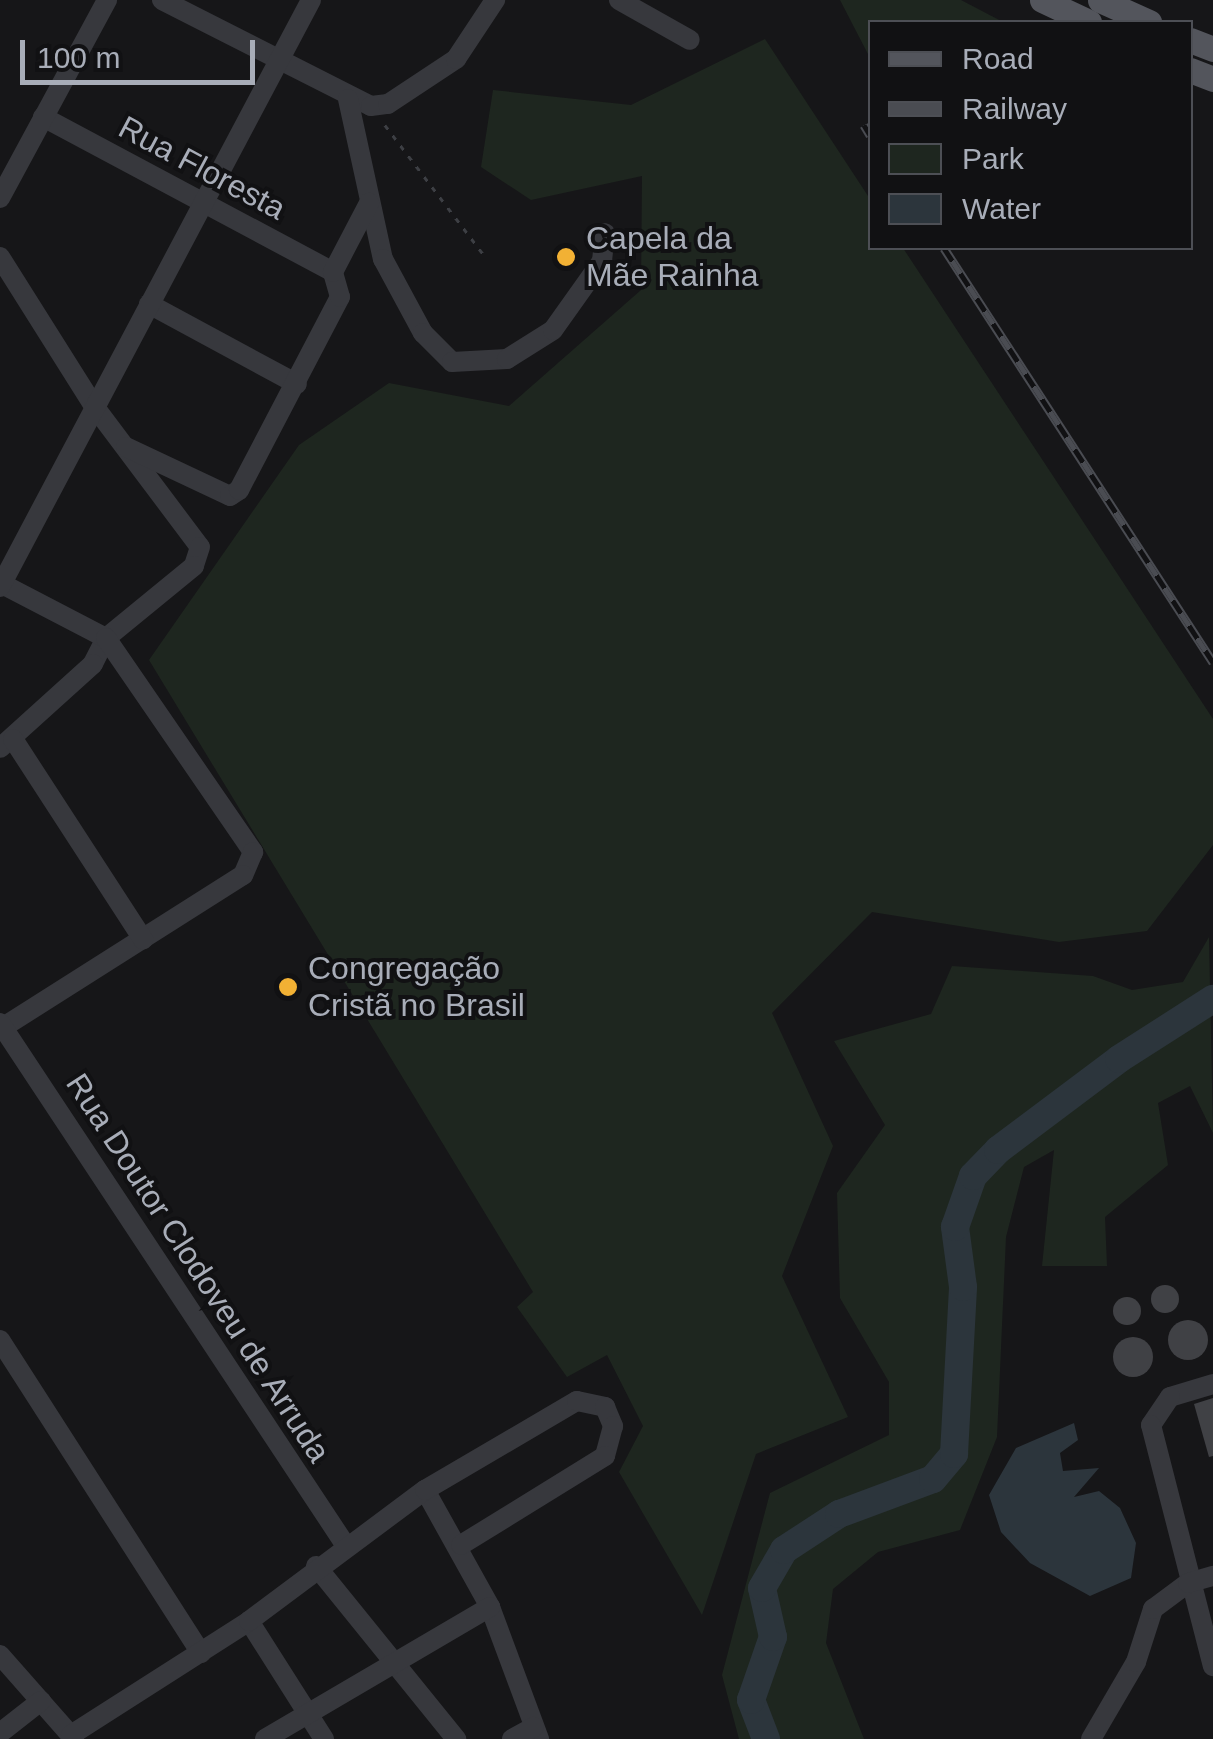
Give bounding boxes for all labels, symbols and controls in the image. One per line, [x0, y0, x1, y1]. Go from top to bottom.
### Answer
scale bar [25, 20, 260, 82]
legend [868, 20, 1193, 250]
text: 100 m [37, 41, 120, 74]
text: Road [962, 42, 1034, 75]
text: Railway [962, 92, 1067, 125]
street label: Rua Floresta [112, 108, 292, 228]
text: Park [962, 142, 1024, 175]
text: Water [962, 192, 1041, 225]
place label: Capela da Mãe Rainha [586, 220, 759, 295]
marker: Capela da Mãe Rainha [555, 246, 577, 268]
place label: Congregação Cristã no Brasil [308, 950, 525, 1025]
marker: Congregação Cristã no Brasil [277, 976, 299, 998]
street label: Rua Doutor Clodoveu de Arruda [57, 1066, 339, 1470]

